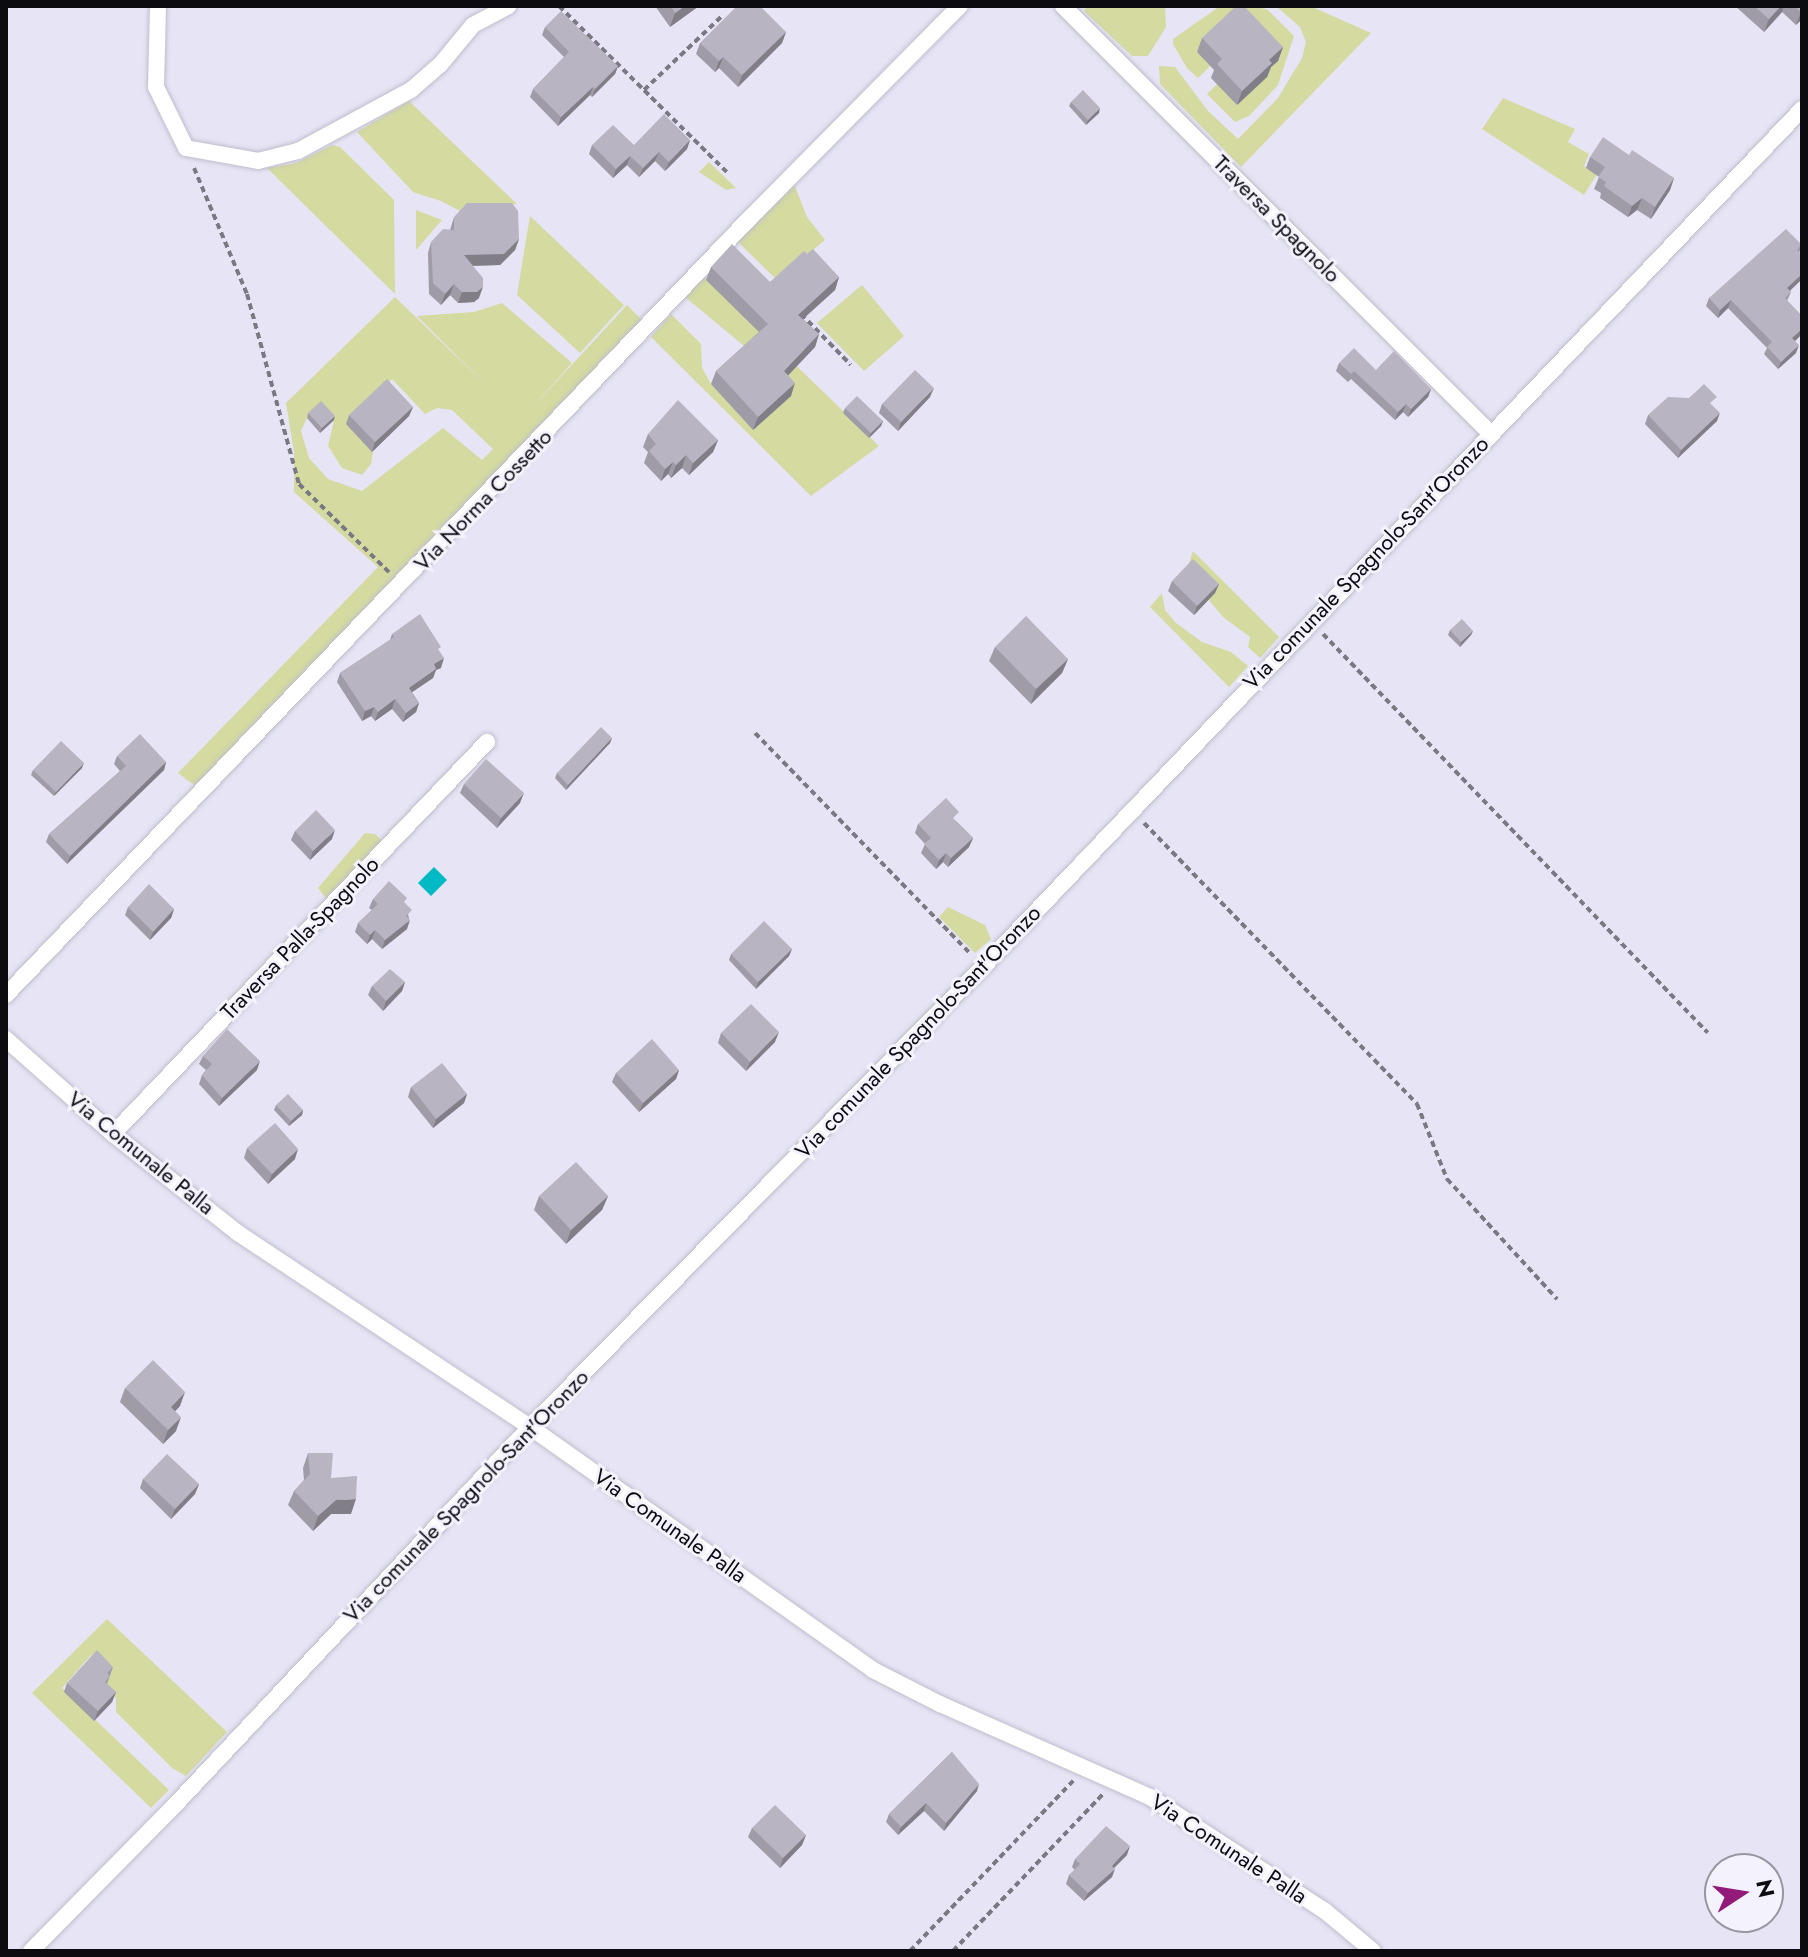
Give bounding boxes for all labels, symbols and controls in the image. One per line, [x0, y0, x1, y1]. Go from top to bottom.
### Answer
street label: Traversa Spagnolo [1208, 150, 1346, 288]
street label: Via Norma Cossetto [409, 424, 557, 576]
street label: Via comunale Spagnolo-Sant'Oronzo [1238, 431, 1494, 695]
street label: Traversa Palla-Spagnolo [215, 851, 385, 1025]
street label: Via comunale Spagnolo-Sant'Oronzo [790, 900, 1046, 1164]
street label: Via Comunale Palla [62, 1086, 220, 1220]
street label: Via comunale Spagnolo-Sant'Oronzo [338, 1364, 594, 1628]
street label: Via Comunale Palla [588, 1463, 752, 1589]
street label: Via Comunale Palla [1146, 1789, 1312, 1909]
north arrow [1704, 1853, 1784, 1933]
text: N [1748, 1877, 1783, 1900]

